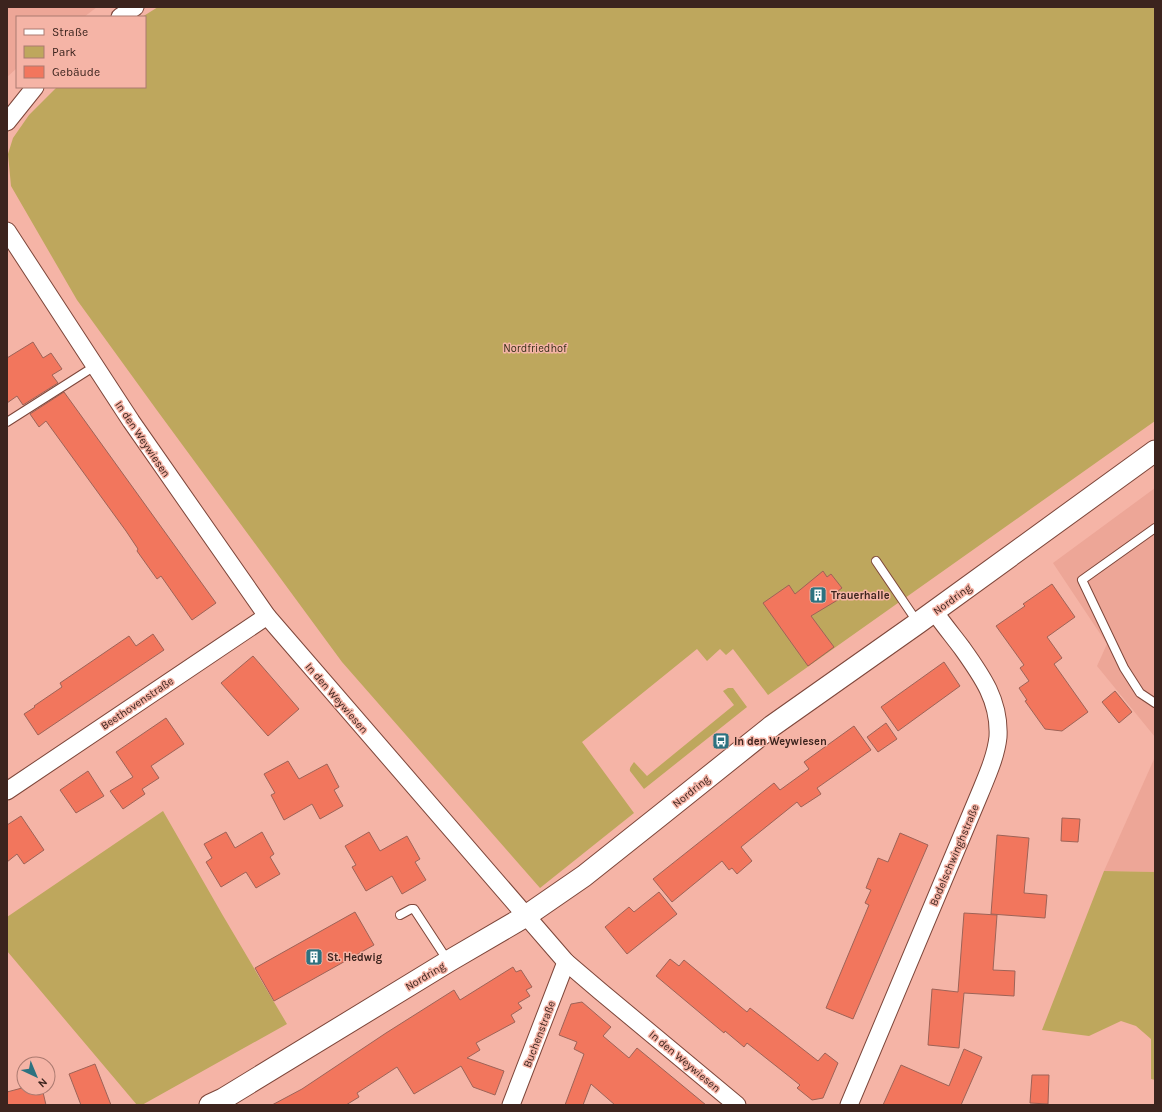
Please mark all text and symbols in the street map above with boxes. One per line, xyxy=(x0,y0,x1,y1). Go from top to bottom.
legend xyxy=(16,16,146,88)
text: Straße xyxy=(52,25,88,39)
text: Park xyxy=(52,45,77,59)
text: Gebäude xyxy=(52,65,100,79)
park label: Nordfriedhof xyxy=(503,342,567,355)
street label: In den Weywiesen xyxy=(112,399,173,480)
street label: Nordring xyxy=(931,581,975,618)
building icon: Trauerhalle xyxy=(808,585,828,605)
place label: Trauerhalle xyxy=(831,589,890,602)
street label: In den Weywiesen xyxy=(303,660,371,736)
street label: Beethovenstraße xyxy=(98,674,176,733)
bus stop icon: In den Weywiesen xyxy=(711,731,731,751)
place label: In den Weywiesen xyxy=(734,735,827,748)
street label: Nordring xyxy=(670,772,713,810)
street label: Bodelschwinghstraße xyxy=(927,802,982,908)
building icon: St. Hedwig xyxy=(304,947,324,967)
place label: St. Hedwig xyxy=(327,951,383,964)
street label: Nordring xyxy=(403,959,448,993)
street label: Buchenstraße xyxy=(521,999,558,1069)
street label: In den Weywiesen xyxy=(646,1028,723,1095)
north arrow xyxy=(16,1056,56,1096)
text: N xyxy=(35,1075,50,1090)

